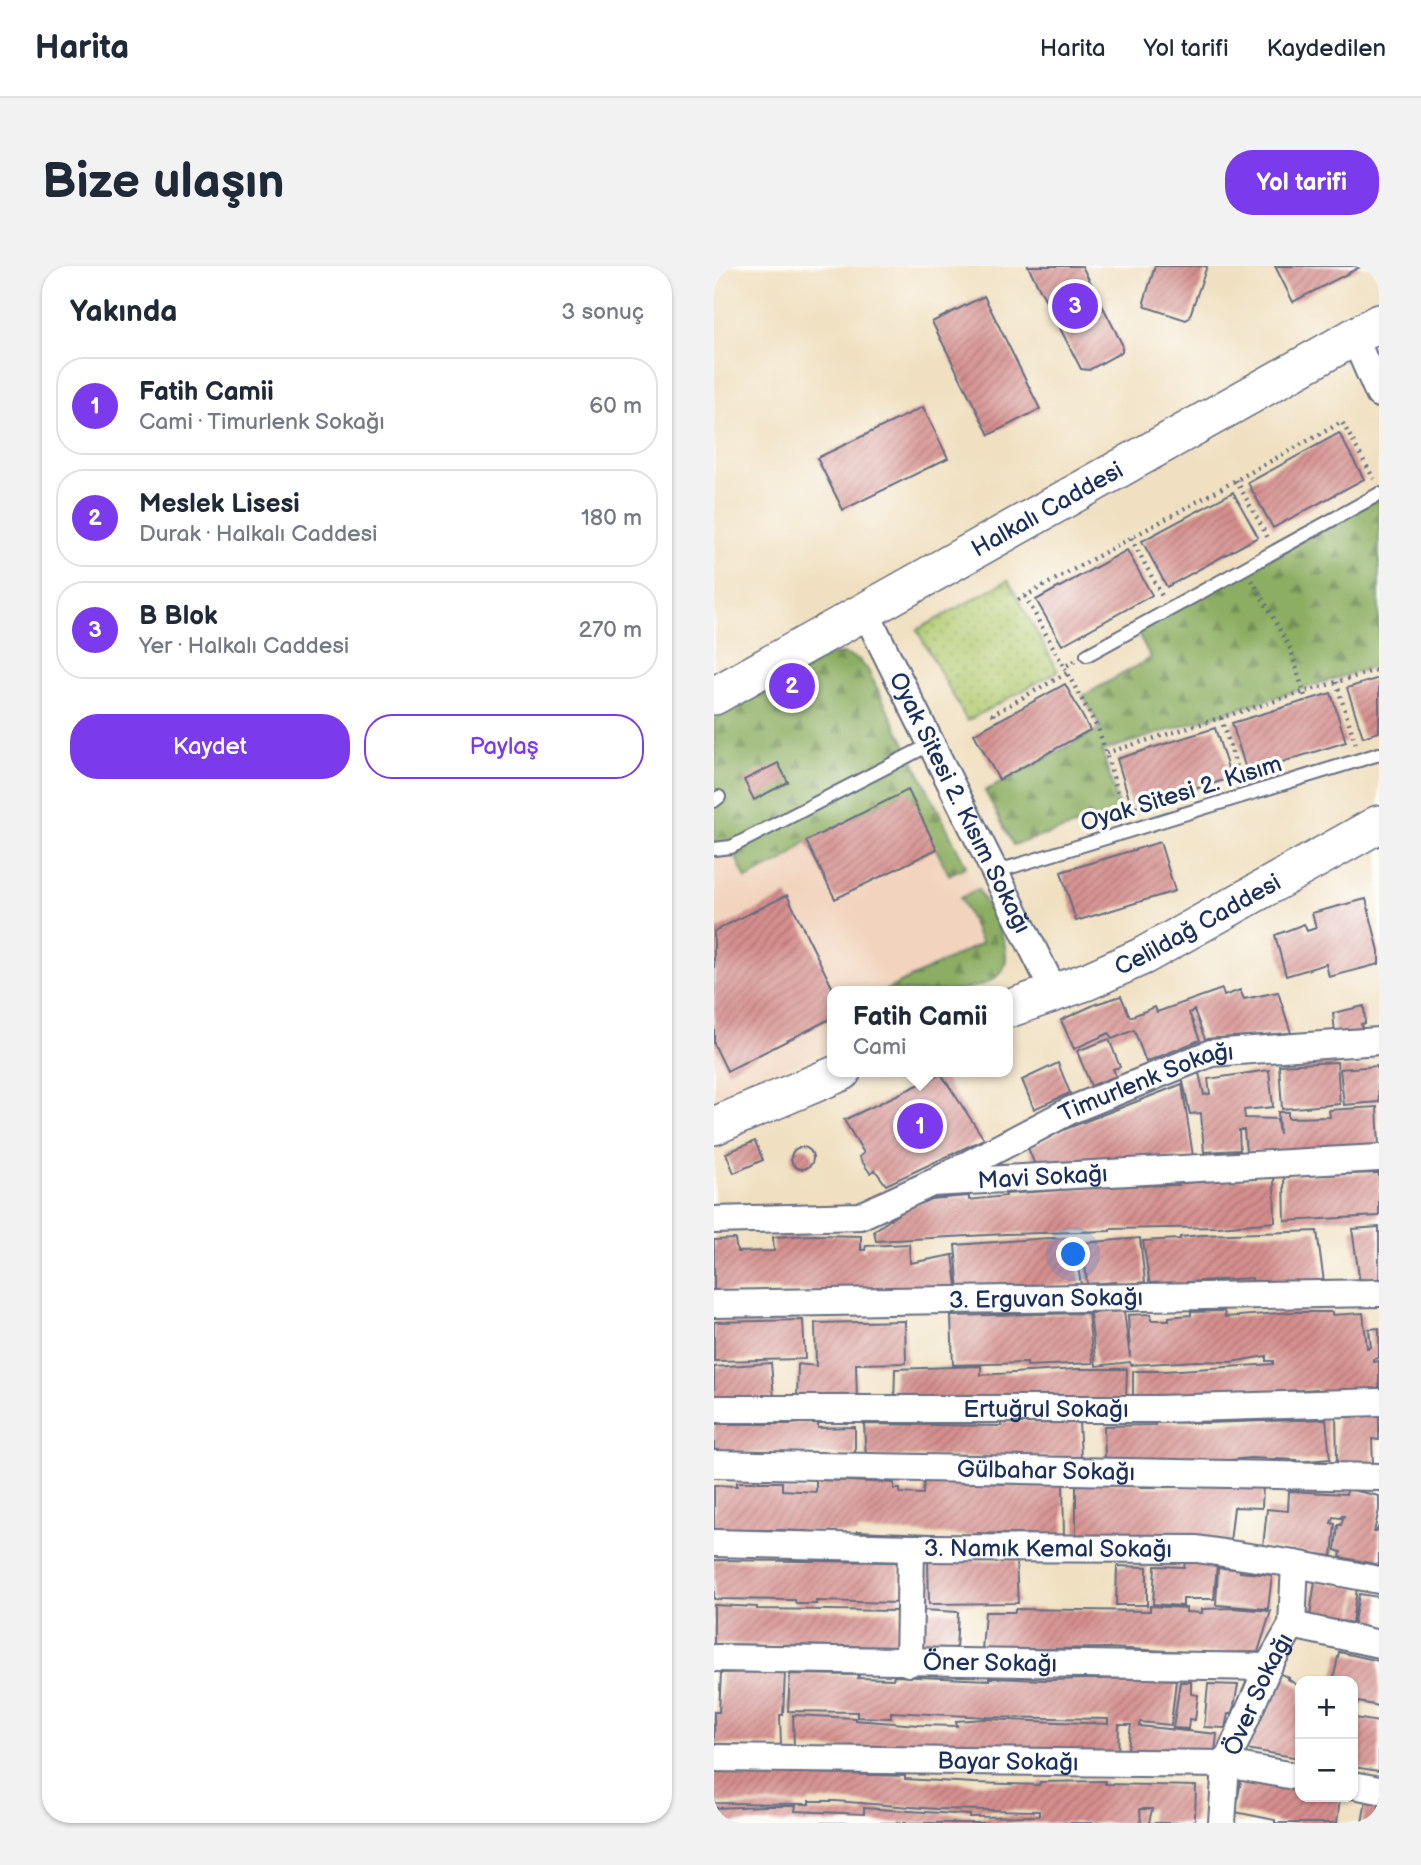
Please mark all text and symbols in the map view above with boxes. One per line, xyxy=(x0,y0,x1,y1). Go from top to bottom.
text: Harita xyxy=(35,28,129,68)
text: Harita xyxy=(1040,34,1105,63)
text: Yol tarifi xyxy=(1143,34,1229,63)
text: Kaydedilen xyxy=(1267,34,1386,63)
button: Yol tarifi xyxy=(1225,150,1379,215)
text: Bize ulaşın xyxy=(42,153,285,212)
pin: 3 xyxy=(1052,280,1098,332)
text: Yakında xyxy=(70,294,177,330)
text: 3 sonuç xyxy=(561,298,644,326)
text: Fatih Camii xyxy=(139,377,274,408)
text: 1 xyxy=(90,392,100,420)
text: 60 m xyxy=(589,392,642,420)
text: Cami · Timurlenk Sokağı xyxy=(139,408,385,436)
street label: Halkalı Caddesi xyxy=(967,456,1128,564)
text: Meslek Lisesi xyxy=(139,489,300,520)
text: 2 xyxy=(88,504,102,532)
text: 180 m xyxy=(581,504,642,532)
text: Durak · Halkalı Caddesi xyxy=(139,520,378,548)
text: B Blok xyxy=(139,601,218,632)
text: 3 xyxy=(88,616,102,644)
text: 270 m xyxy=(578,616,642,644)
text: Yer · Halkalı Caddesi xyxy=(139,632,349,660)
pin: 2 xyxy=(769,660,815,712)
street label: Oyak Sitesi 2. Kısım Sokağı xyxy=(883,668,1037,938)
button: Kaydet xyxy=(70,714,350,779)
button: Paylaş xyxy=(364,714,644,779)
street label: Oyak Sitesi 2. Kısım xyxy=(1077,749,1285,838)
street label: Celildağ Caddesi xyxy=(1110,868,1286,982)
popup xyxy=(827,986,1013,1077)
text: Fatih Camii xyxy=(853,1002,987,1033)
text: Cami xyxy=(853,1033,907,1061)
street label: Timurlenk Sokağı xyxy=(1054,1037,1234,1129)
pin: 1 xyxy=(897,1100,943,1152)
street label: Mavi Sokağı xyxy=(977,1159,1108,1195)
your location xyxy=(1056,1237,1090,1271)
street label: 3. Erguvan Sokağı xyxy=(949,1283,1143,1315)
street label: Ertuğrul Sokağı xyxy=(963,1395,1129,1424)
street label: Gülbahar Sokağı xyxy=(957,1455,1135,1487)
street label: 3. Namık Kemal Sokağı xyxy=(924,1534,1172,1564)
street label: Över Sokağı xyxy=(1217,1628,1299,1760)
street label: Öner Sokağı xyxy=(923,1647,1057,1679)
map controls xyxy=(1295,1676,1358,1802)
button: + xyxy=(1295,1676,1358,1739)
button: − xyxy=(1295,1739,1358,1802)
street label: Bayar Sokağı xyxy=(937,1747,1079,1777)

